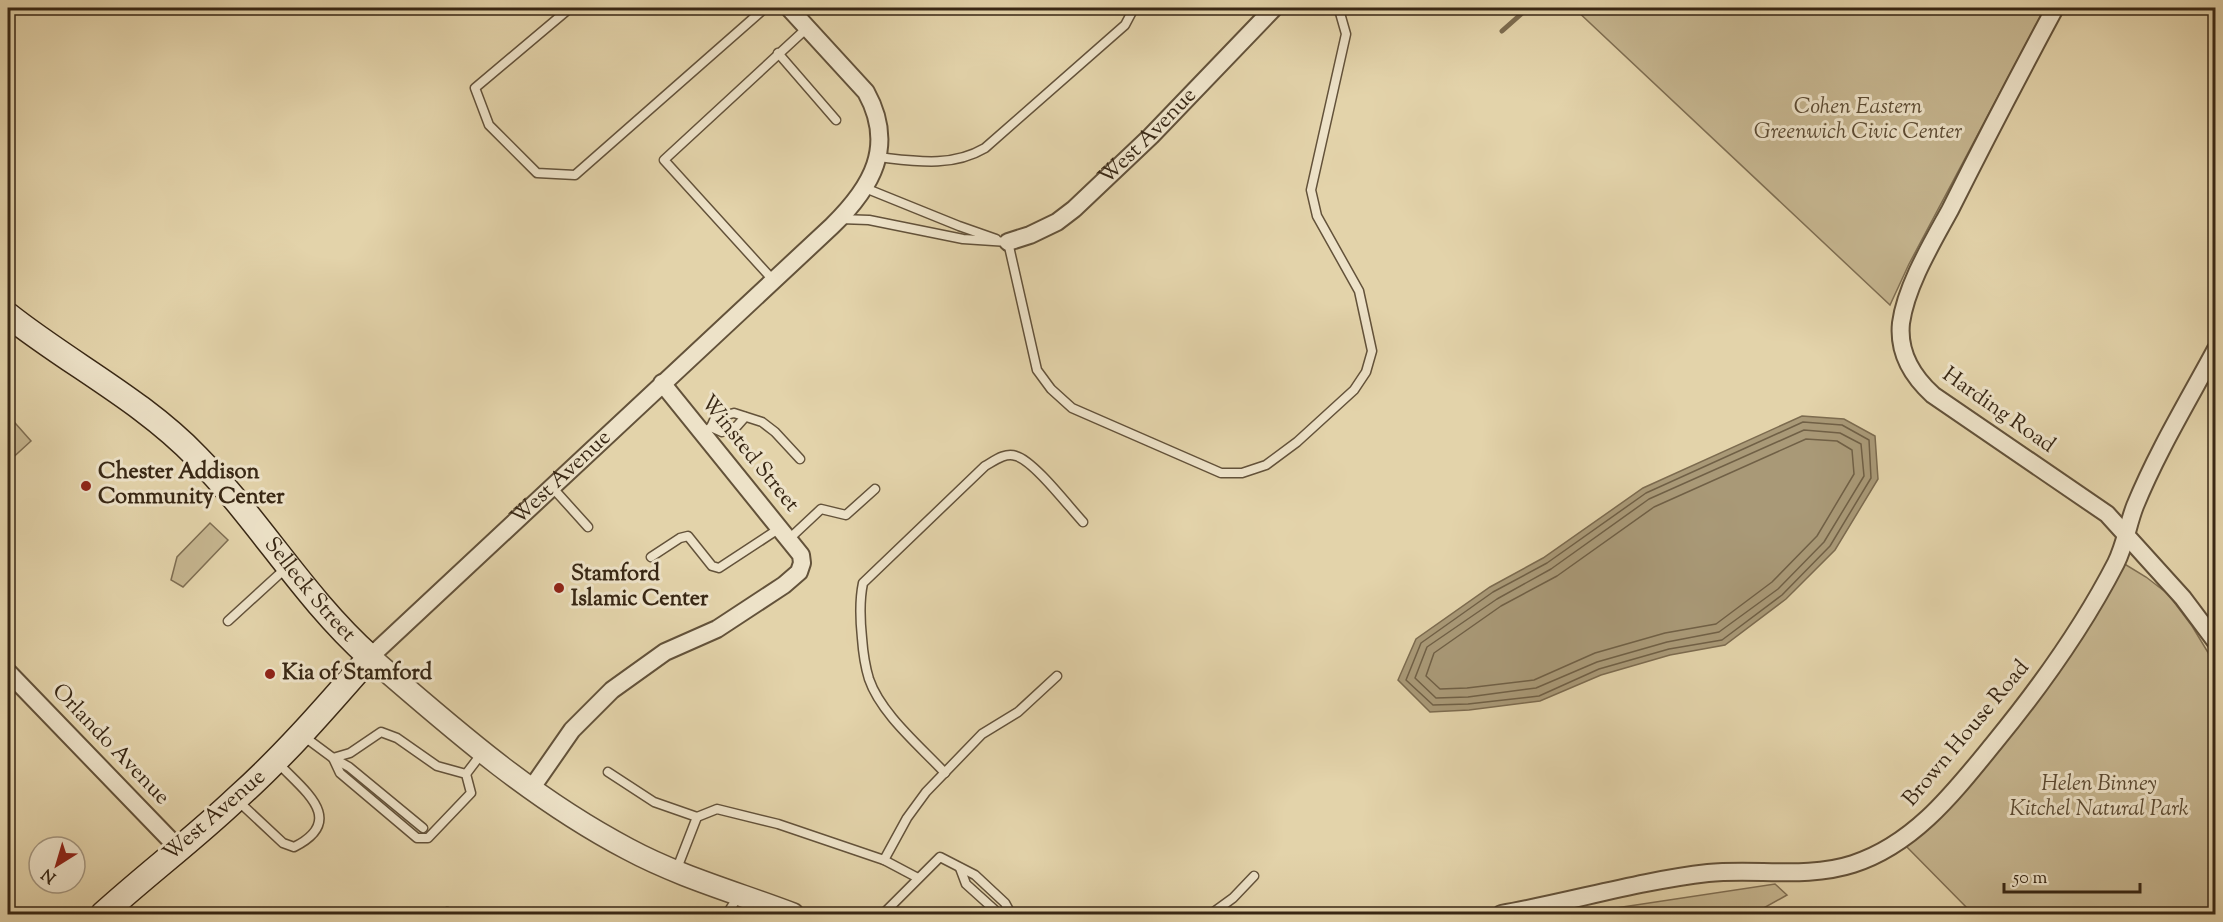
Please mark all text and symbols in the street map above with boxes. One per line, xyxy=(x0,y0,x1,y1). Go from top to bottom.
street label: West Avenue xyxy=(1092,81,1205,193)
park label: Cohen Eastern Greenwich Civic Center xyxy=(1754,92,1962,149)
street label: Harding Road xyxy=(1935,360,2061,462)
street label: Winsted Street xyxy=(692,388,807,520)
street label: West Avenue xyxy=(504,423,619,533)
place label: Chester Addison Community Center xyxy=(98,457,285,514)
marker: Chester Addison Community Center xyxy=(79,479,93,493)
street label: Selleck Street xyxy=(255,531,363,651)
place label: Stamford Islamic Center xyxy=(571,559,709,616)
marker: Stamford Islamic Center xyxy=(552,581,566,595)
street label: Brown House Road xyxy=(1896,654,2038,814)
place label: Kia of Stamford xyxy=(282,658,433,690)
marker: Kia of Stamford xyxy=(263,667,277,681)
street label: Orlando Avenue xyxy=(43,677,177,813)
street label: West Avenue xyxy=(157,762,273,870)
park label: Helen Binney Kitchel Natural Park xyxy=(2009,769,2189,826)
north arrow xyxy=(27,835,87,895)
scale bar xyxy=(2004,856,2140,894)
text: N xyxy=(37,862,62,888)
text: 50 m xyxy=(2012,866,2048,892)

